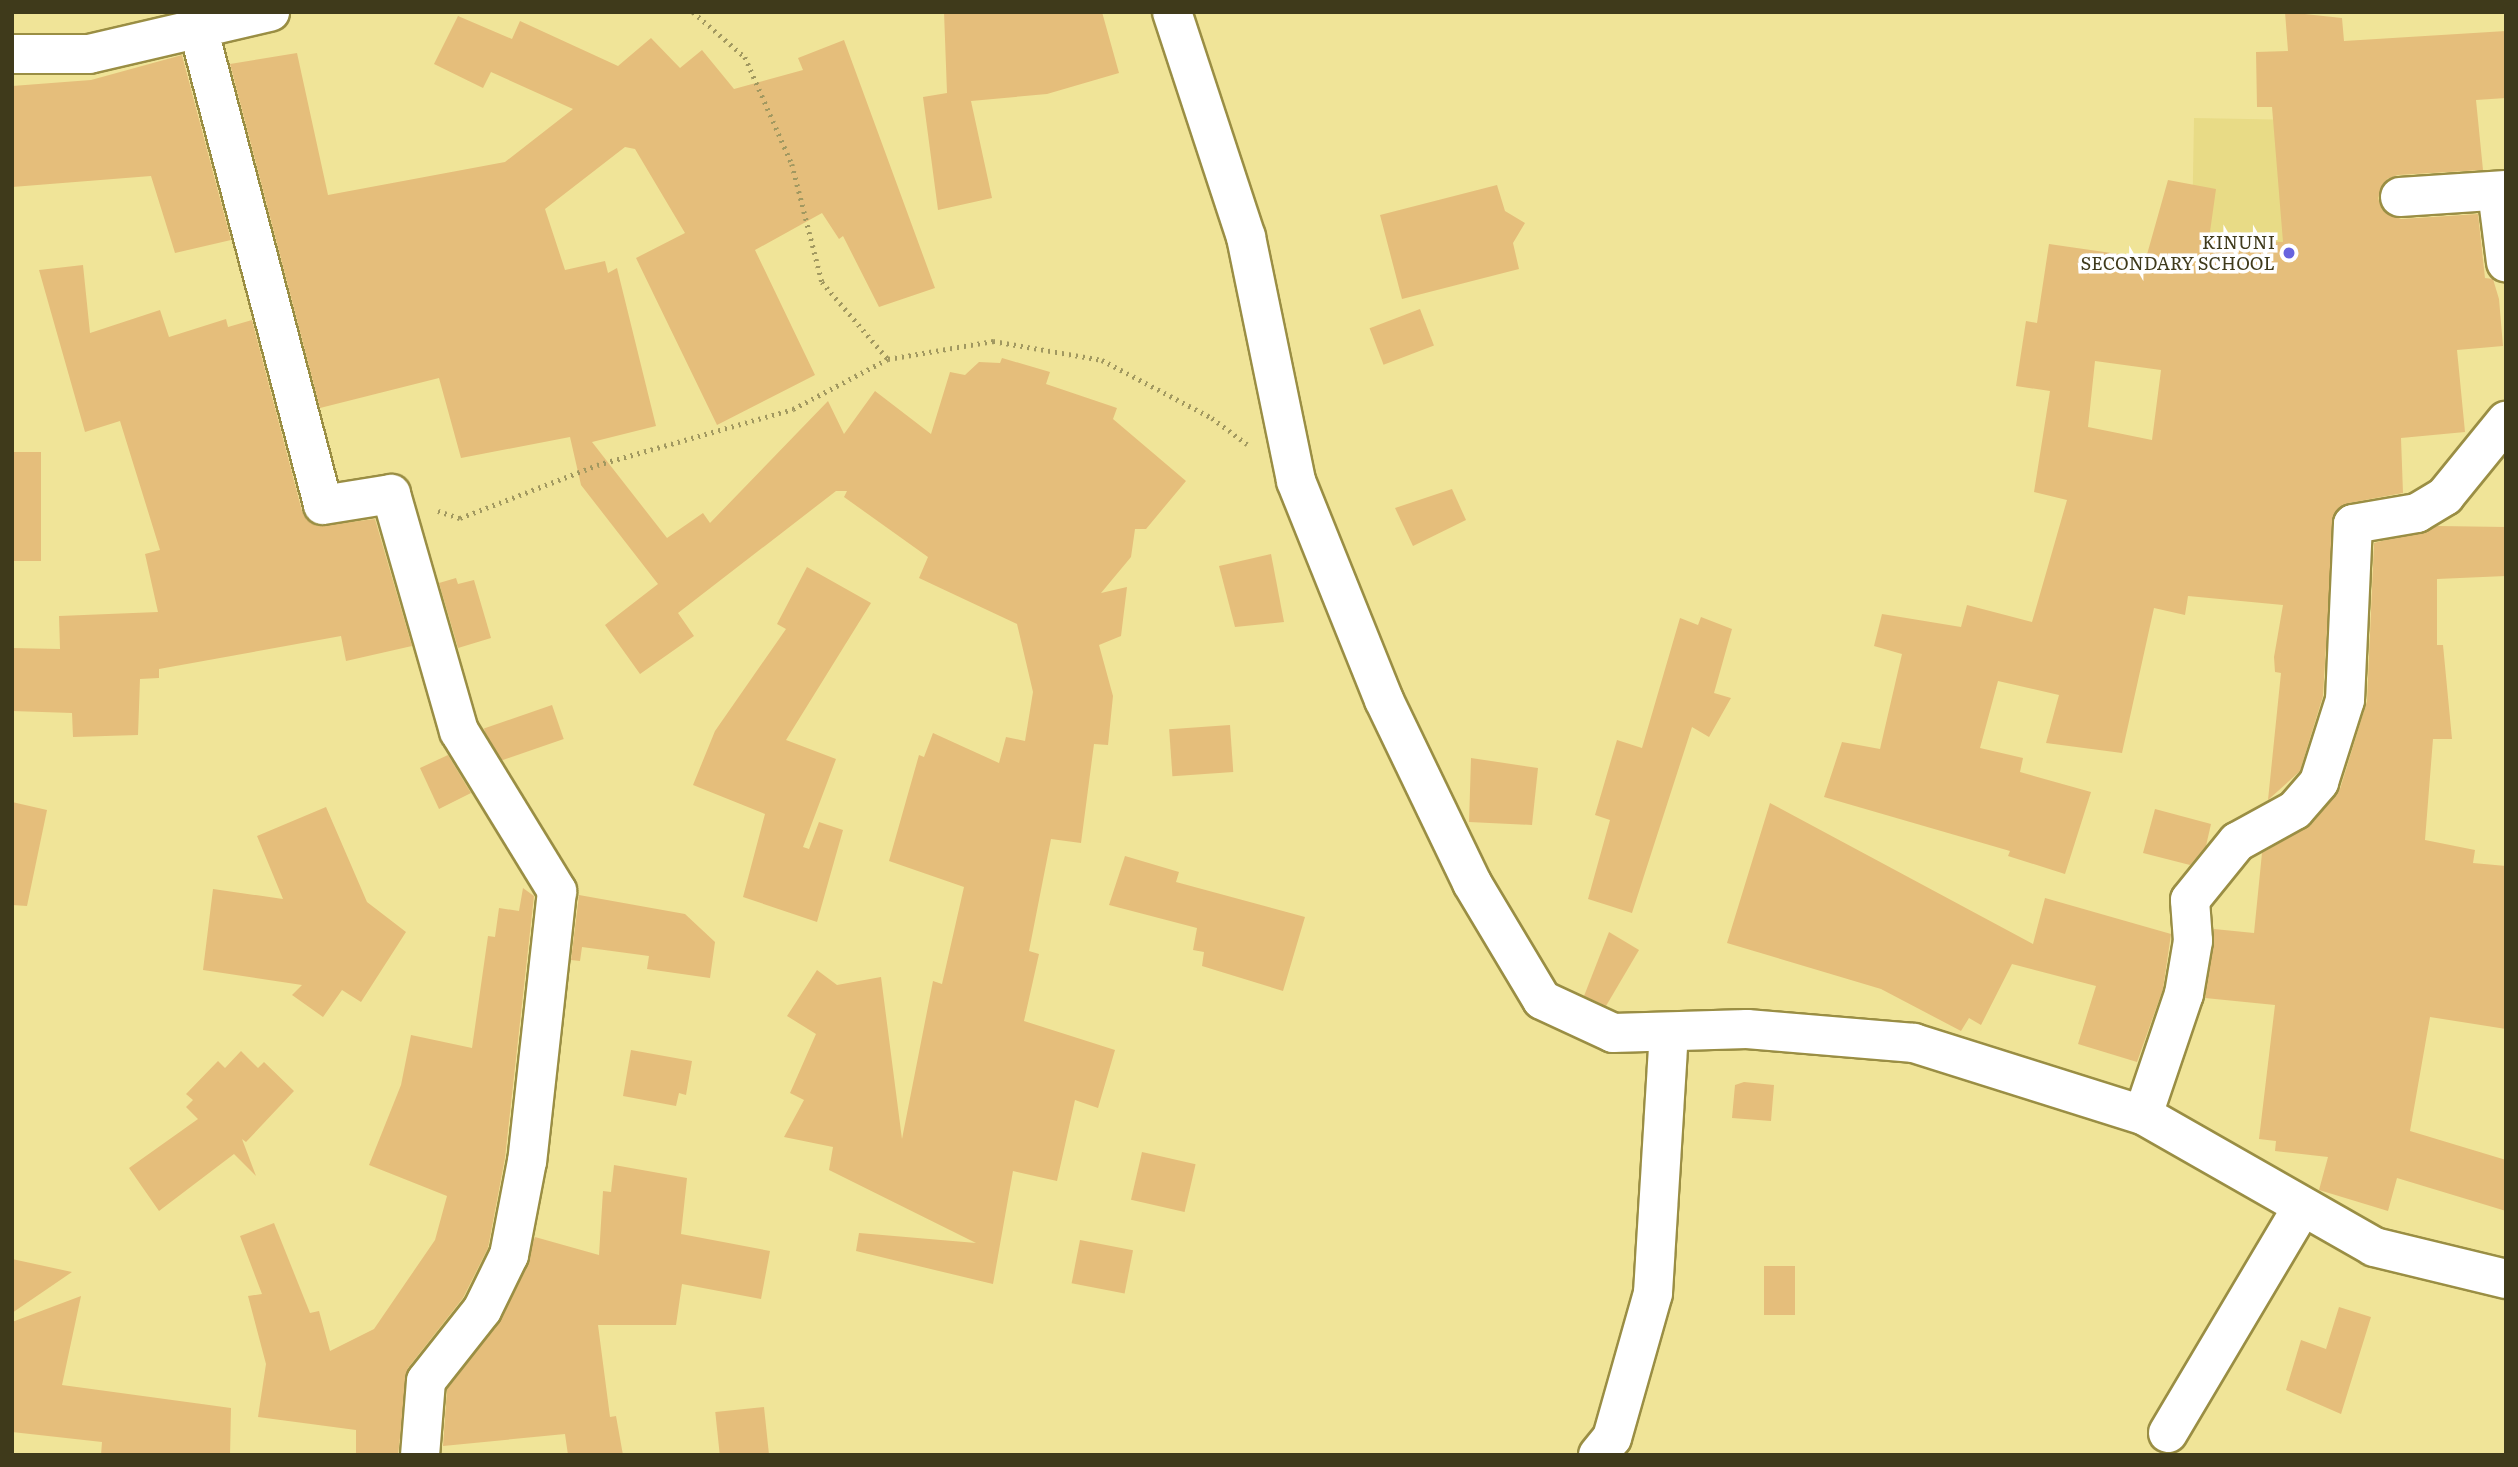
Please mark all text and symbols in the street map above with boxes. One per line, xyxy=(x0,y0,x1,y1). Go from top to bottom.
place label: KINUNI SECONDARY SCHOOL xyxy=(2080,232,2275,274)
marker: KINUNI SECONDARY SCHOOL xyxy=(2281,245,2297,261)

